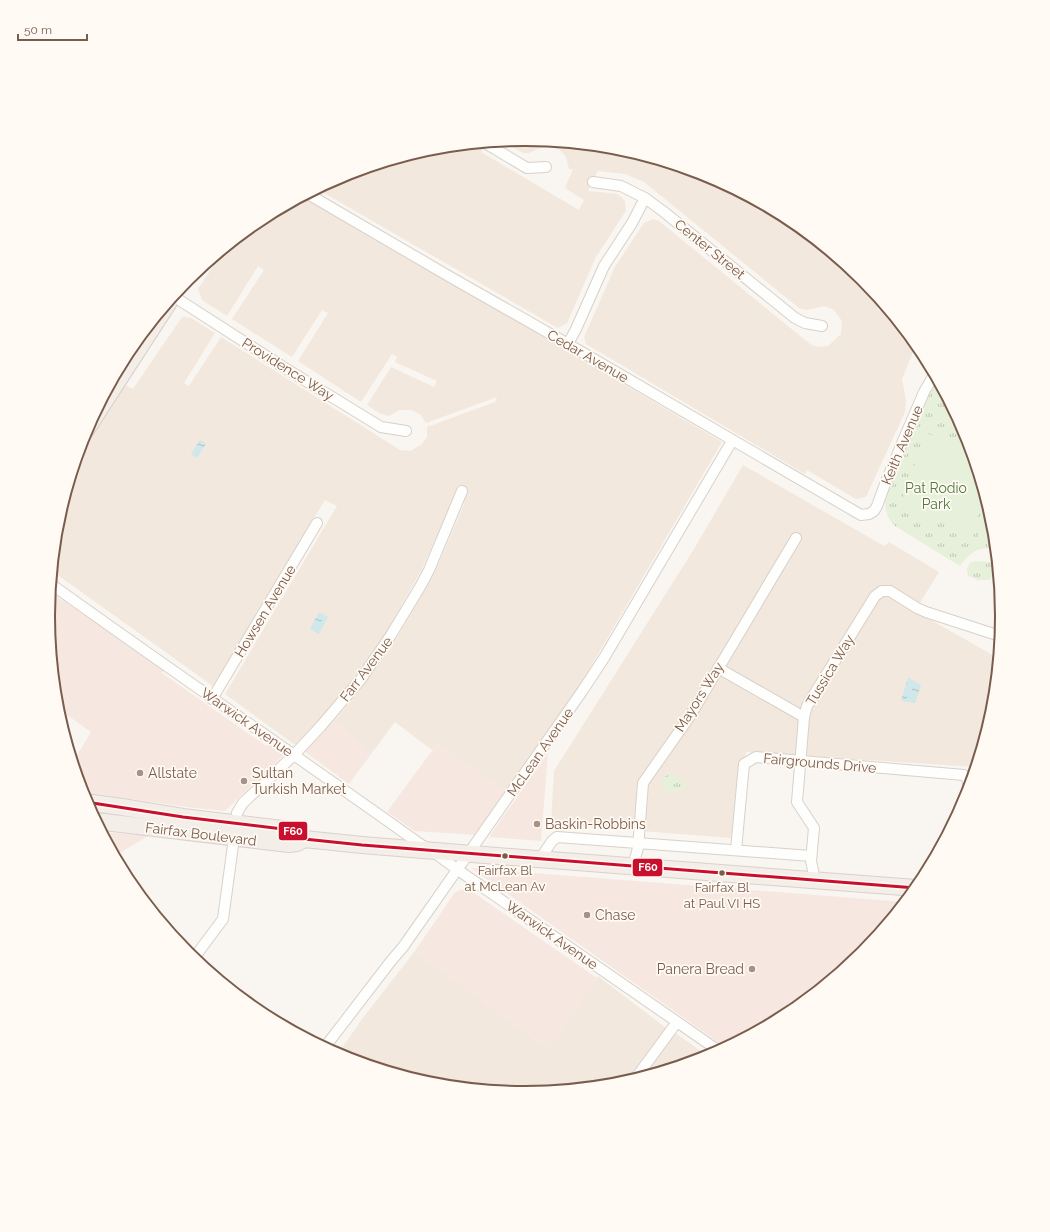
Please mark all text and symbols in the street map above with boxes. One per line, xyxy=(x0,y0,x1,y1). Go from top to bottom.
scale bar xyxy=(18,16,87,42)
text: 50 m xyxy=(24,23,52,37)
street label: Center Street xyxy=(672,216,749,282)
street label: Cedar Avenue xyxy=(545,326,631,386)
street label: Providence Way xyxy=(239,334,337,404)
street label: Keith Avenue xyxy=(878,403,926,487)
park label: Pat Rodio Park xyxy=(905,480,967,512)
street label: Howsen Avenue xyxy=(231,562,299,660)
street label: Tussica Way xyxy=(803,631,858,708)
street label: Farr Avenue xyxy=(337,634,395,704)
street label: Mayors Way xyxy=(671,659,727,735)
street label: Warwick Avenue xyxy=(198,684,296,760)
street label: McLean Avenue xyxy=(504,705,576,799)
street label: Fairgrounds Drive xyxy=(763,750,877,776)
place label: Allstate xyxy=(148,765,197,781)
place label: Sultan Turkish Market xyxy=(252,765,347,797)
marker: Allstate xyxy=(135,768,145,778)
marker: Sultan Turkish Market xyxy=(239,776,249,786)
place label: Baskin-Robbins xyxy=(545,816,646,832)
street label: Fairfax Boulevard xyxy=(144,819,258,849)
marker: Baskin-Robbins xyxy=(532,819,542,829)
line badge: F60 xyxy=(278,821,308,841)
text: F60 xyxy=(283,825,303,838)
marker: Fairfax Bl at McLean Av xyxy=(500,851,510,861)
line badge: F60 xyxy=(632,858,663,877)
text: F60 xyxy=(638,861,658,874)
place label: Fairfax Bl at McLean Av xyxy=(464,863,546,894)
marker: Fairfax Bl at Paul VI HS xyxy=(717,868,727,878)
place label: Fairfax Bl at Paul VI HS xyxy=(684,880,760,911)
street label: Warwick Avenue xyxy=(503,897,601,973)
place label: Chase xyxy=(595,907,635,923)
marker: Chase xyxy=(582,910,592,920)
place label: Panera Bread xyxy=(657,961,744,977)
marker: Panera Bread xyxy=(747,964,757,974)

